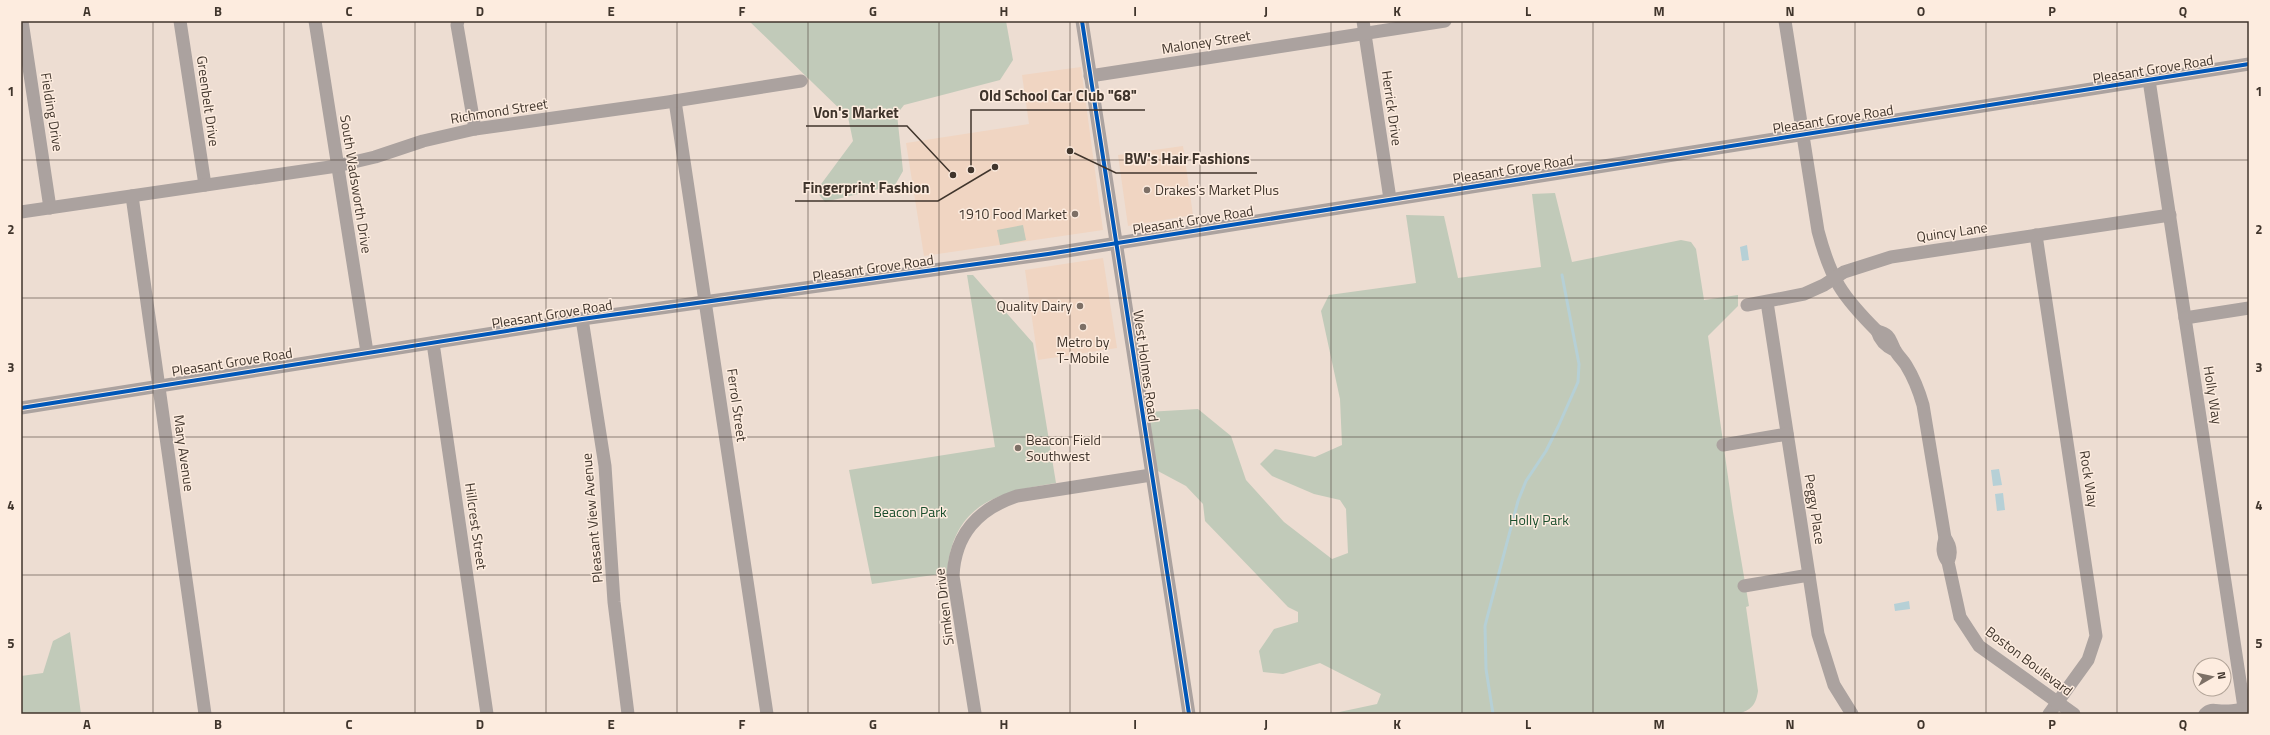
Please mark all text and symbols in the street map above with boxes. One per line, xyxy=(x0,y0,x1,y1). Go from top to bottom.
text: A xyxy=(83,1,91,21)
text: B xyxy=(214,1,222,21)
text: C xyxy=(345,1,353,21)
text: D xyxy=(476,1,484,21)
text: E xyxy=(607,1,615,21)
text: F xyxy=(739,1,746,21)
text: G xyxy=(869,1,877,21)
text: H xyxy=(1000,1,1008,21)
text: I xyxy=(1133,1,1137,21)
text: J xyxy=(1264,1,1268,21)
text: K xyxy=(1393,1,1401,21)
text: L xyxy=(1525,1,1531,21)
text: M xyxy=(1653,1,1665,21)
text: N xyxy=(1785,1,1795,21)
text: O xyxy=(1917,1,1925,21)
text: P xyxy=(2048,1,2056,21)
text: Q xyxy=(2179,1,2187,21)
street label: Maloney Street xyxy=(1160,24,1252,59)
street label: Pleasant Grove Road xyxy=(2091,49,2215,88)
street label: Greenbelt Drive xyxy=(192,54,225,148)
street label: Herrick Drive xyxy=(1377,69,1408,147)
street label: Fielding Drive xyxy=(36,71,69,153)
text: 1 xyxy=(7,81,15,101)
text: 1 xyxy=(2255,81,2263,101)
callout: Old School Car Club "68" xyxy=(971,83,1145,110)
text: Old School Car Club "68" xyxy=(979,84,1137,107)
street label: Richmond Street xyxy=(449,92,549,129)
callout: Von's Market xyxy=(806,99,907,126)
street label: Pleasant Grove Road xyxy=(1771,99,1895,138)
text: Von's Market xyxy=(813,101,899,124)
street label: South Wadsworth Drive xyxy=(335,113,378,255)
callout: BW's Hair Fashions xyxy=(1116,146,1257,173)
text: BW's Hair Fashions xyxy=(1124,147,1250,170)
street label: Pleasant Grove Road xyxy=(1451,149,1575,188)
callout: Fingerprint Fashion xyxy=(795,174,938,201)
text: Fingerprint Fashion xyxy=(803,176,929,199)
place label: Drakes's Market Plus xyxy=(1155,179,1279,200)
marker: Drakes's Market Plus xyxy=(1142,185,1152,195)
street label: Pleasant Grove Road xyxy=(1131,200,1255,239)
place label: 1910 Food Market xyxy=(958,203,1067,224)
marker: 1910 Food Market xyxy=(1070,209,1080,219)
street label: Quincy Lane xyxy=(1915,216,1989,247)
text: 2 xyxy=(7,219,15,239)
text: 2 xyxy=(2255,219,2263,239)
street label: Pleasant Grove Road xyxy=(811,249,935,286)
street label: Pleasant Grove Road xyxy=(490,294,614,333)
place label: Quality Dairy xyxy=(997,295,1072,316)
marker: Quality Dairy xyxy=(1075,301,1085,311)
street label: West Holmes Road xyxy=(1128,309,1165,423)
marker: Metro by T-Mobile xyxy=(1078,322,1088,332)
place label: Metro by T-Mobile xyxy=(1057,331,1110,368)
street label: Pleasant Grove Road xyxy=(170,342,294,381)
text: 3 xyxy=(7,357,15,377)
text: 3 xyxy=(2255,357,2263,377)
street label: Holly Way xyxy=(2199,364,2229,426)
street label: Ferrol Street xyxy=(722,367,753,443)
street label: Mary Avenue xyxy=(169,413,200,493)
place label: Beacon Field Southwest xyxy=(1026,429,1101,466)
marker: Beacon Field Southwest xyxy=(1013,443,1023,453)
street label: Rock Way xyxy=(2075,449,2104,509)
street label: Pleasant View Avenue xyxy=(575,452,608,584)
street label: Peggy Place xyxy=(1800,472,1831,546)
street label: Hillcrest Street xyxy=(460,481,493,571)
text: 4 xyxy=(7,495,15,515)
text: 4 xyxy=(2255,495,2263,515)
park label: Beacon Park xyxy=(873,501,947,522)
park label: Holly Park xyxy=(1509,509,1569,530)
street label: Simken Drive xyxy=(928,567,959,647)
street label: Boston Boulevard xyxy=(1981,621,2077,701)
text: 5 xyxy=(7,633,15,653)
text: 5 xyxy=(2255,633,2263,653)
north arrow xyxy=(2192,657,2232,697)
text: N xyxy=(2213,670,2230,680)
text: A xyxy=(83,714,91,734)
text: B xyxy=(214,714,222,734)
text: C xyxy=(345,714,353,734)
text: D xyxy=(476,714,484,734)
text: E xyxy=(607,714,615,734)
text: F xyxy=(739,714,746,734)
text: G xyxy=(869,714,877,734)
text: H xyxy=(1000,714,1008,734)
text: I xyxy=(1133,714,1137,734)
text: J xyxy=(1264,714,1268,734)
text: K xyxy=(1393,714,1401,734)
text: L xyxy=(1525,714,1531,734)
text: M xyxy=(1653,714,1665,734)
text: N xyxy=(1785,714,1795,734)
text: O xyxy=(1917,714,1925,734)
text: P xyxy=(2048,714,2056,734)
text: Q xyxy=(2179,714,2187,734)

